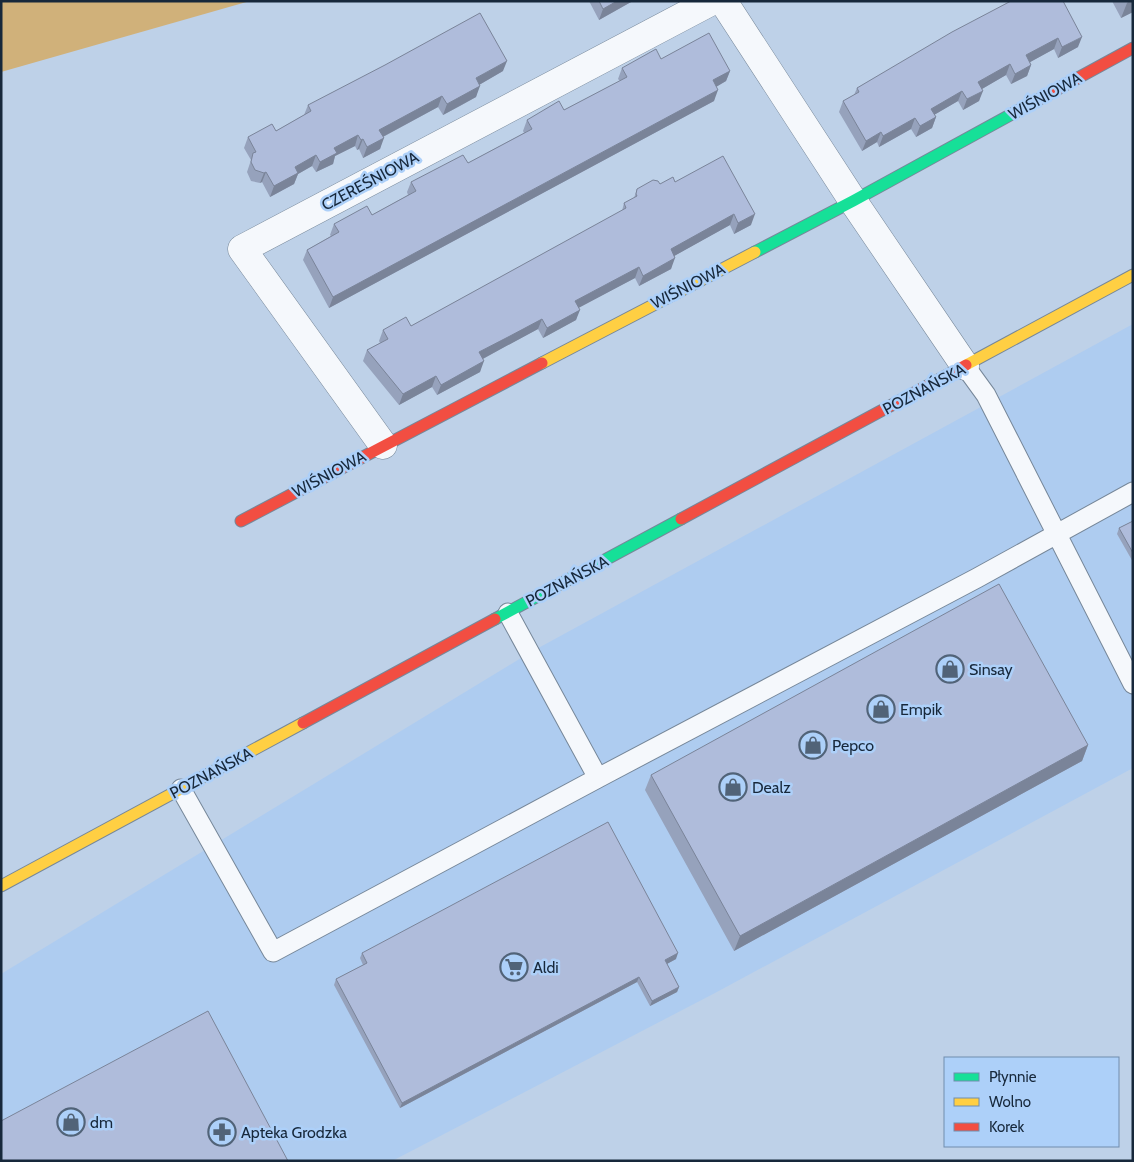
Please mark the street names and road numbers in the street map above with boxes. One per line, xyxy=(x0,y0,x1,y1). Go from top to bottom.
street label: WIŚNIOWA xyxy=(1005,68,1085,124)
street label: CZEREŚNIOWA xyxy=(318,147,422,215)
street label: WIŚNIOWA xyxy=(648,259,728,313)
street label: POZNAŃSKA xyxy=(880,359,969,419)
street label: WIŚNIOWA xyxy=(289,447,369,501)
street label: POZNAŃSKA xyxy=(523,551,612,611)
street label: POZNAŃSKA xyxy=(167,743,256,803)

